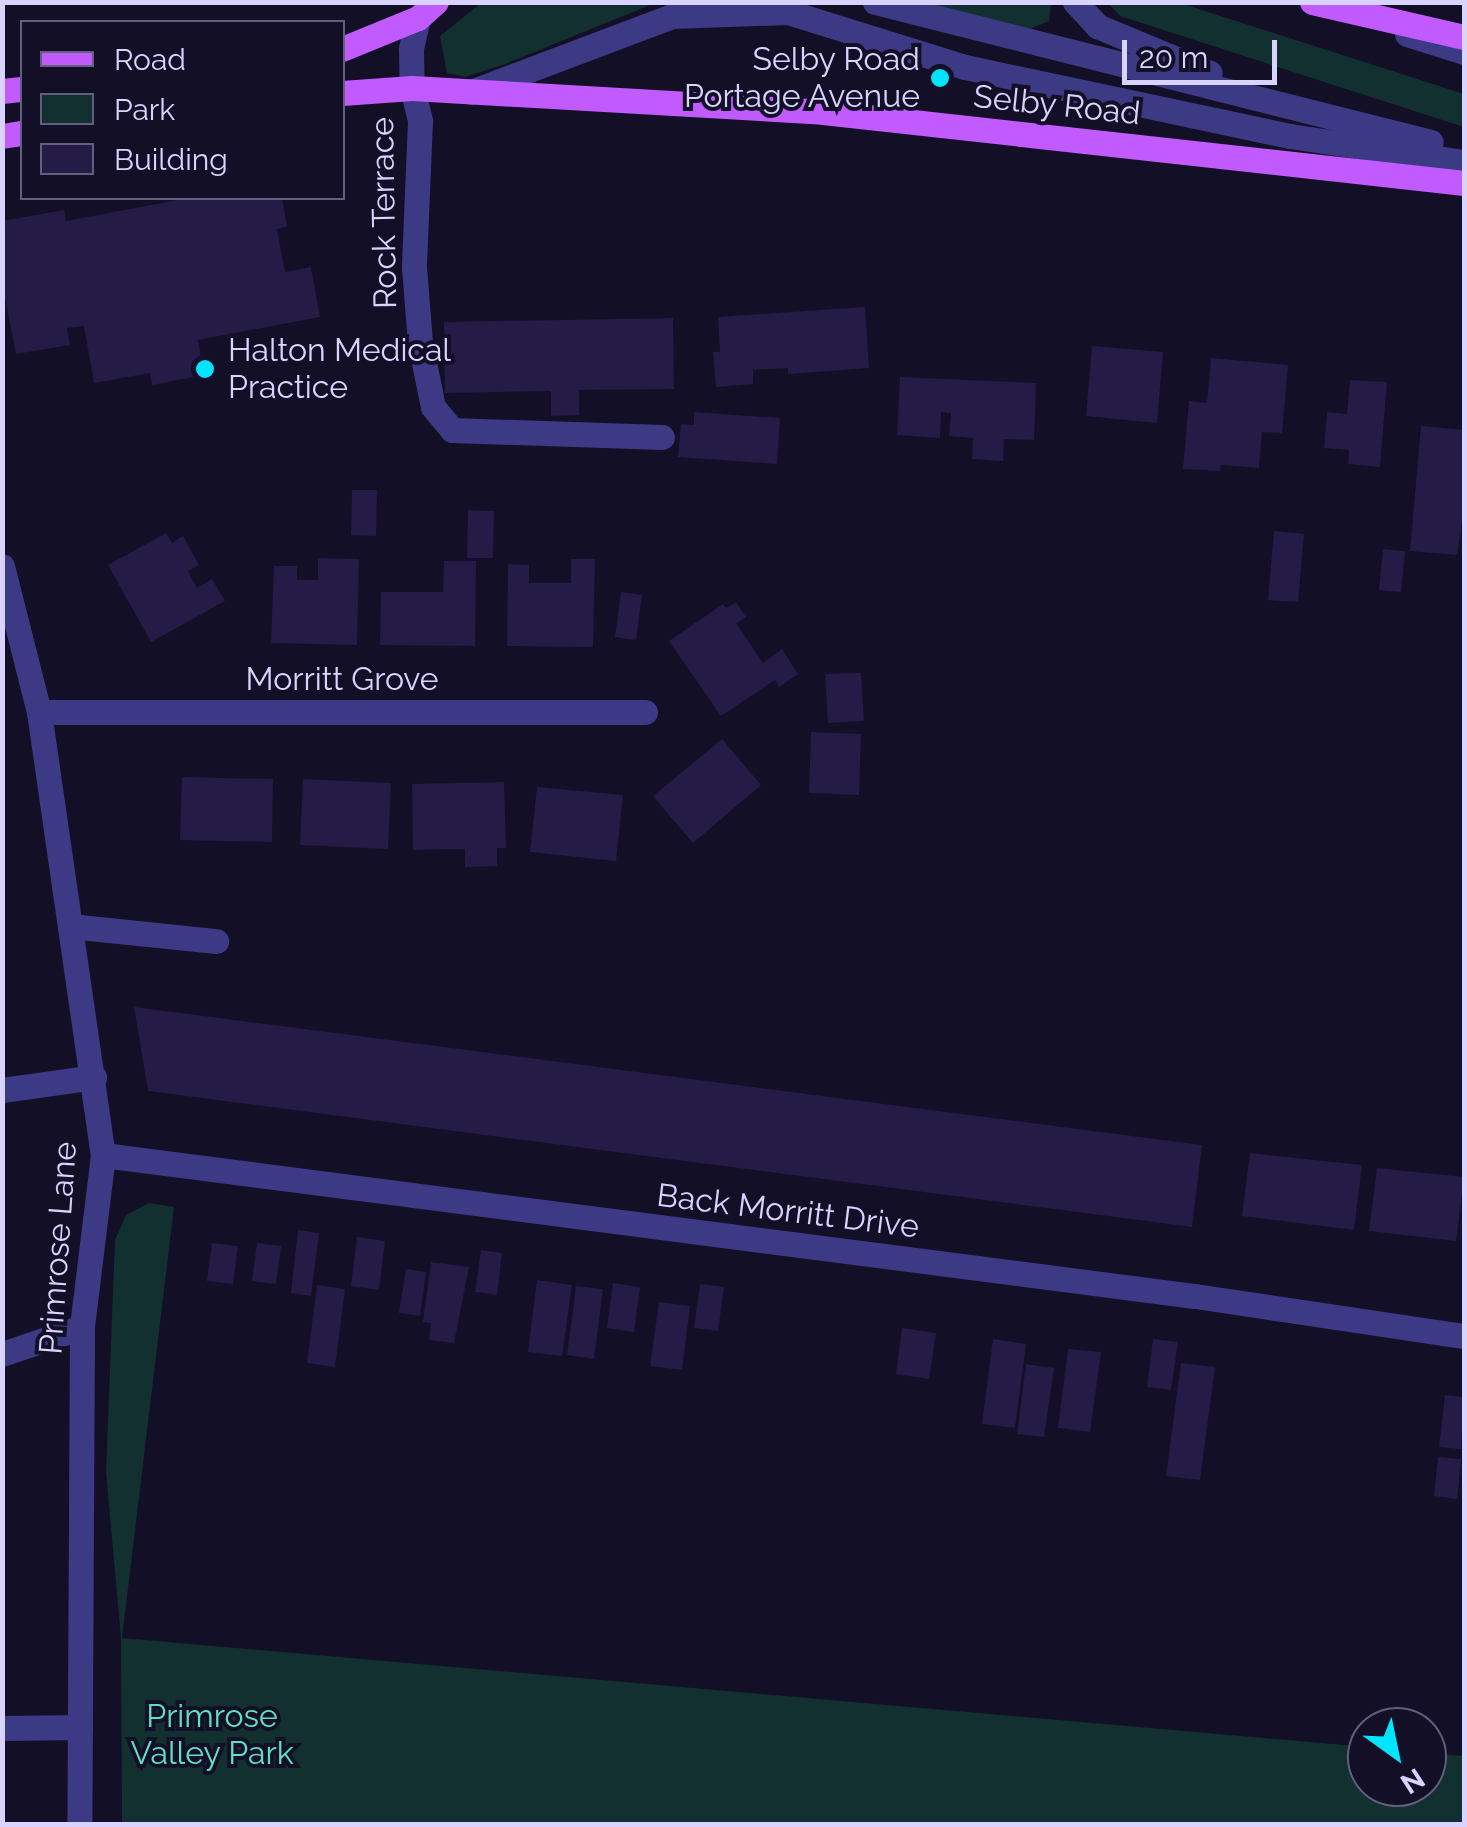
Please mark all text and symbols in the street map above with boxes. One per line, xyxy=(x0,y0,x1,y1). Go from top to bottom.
legend xyxy=(20,20,345,200)
scale bar xyxy=(1127,20,1282,82)
text: 20 m xyxy=(1139,40,1208,75)
place label: Selby Road Portage Avenue xyxy=(683,41,920,116)
text: Road xyxy=(114,42,186,77)
marker: Selby Road Portage Avenue xyxy=(929,67,951,89)
street label: Selby Road xyxy=(971,77,1143,133)
text: Park xyxy=(114,92,175,127)
street label: Rock Terrace xyxy=(363,116,405,310)
text: Building xyxy=(114,142,228,177)
place label: Halton Medical Practice xyxy=(228,332,451,407)
marker: Halton Medical Practice xyxy=(192,356,218,382)
street label: Morritt Grove xyxy=(245,660,439,698)
street label: Primrose Lane xyxy=(31,1140,85,1356)
street label: Back Morritt Drive xyxy=(655,1176,921,1246)
park label: Primrose Valley Park xyxy=(130,1698,294,1773)
north arrow xyxy=(1347,1707,1447,1807)
text: N xyxy=(1395,1761,1430,1801)

